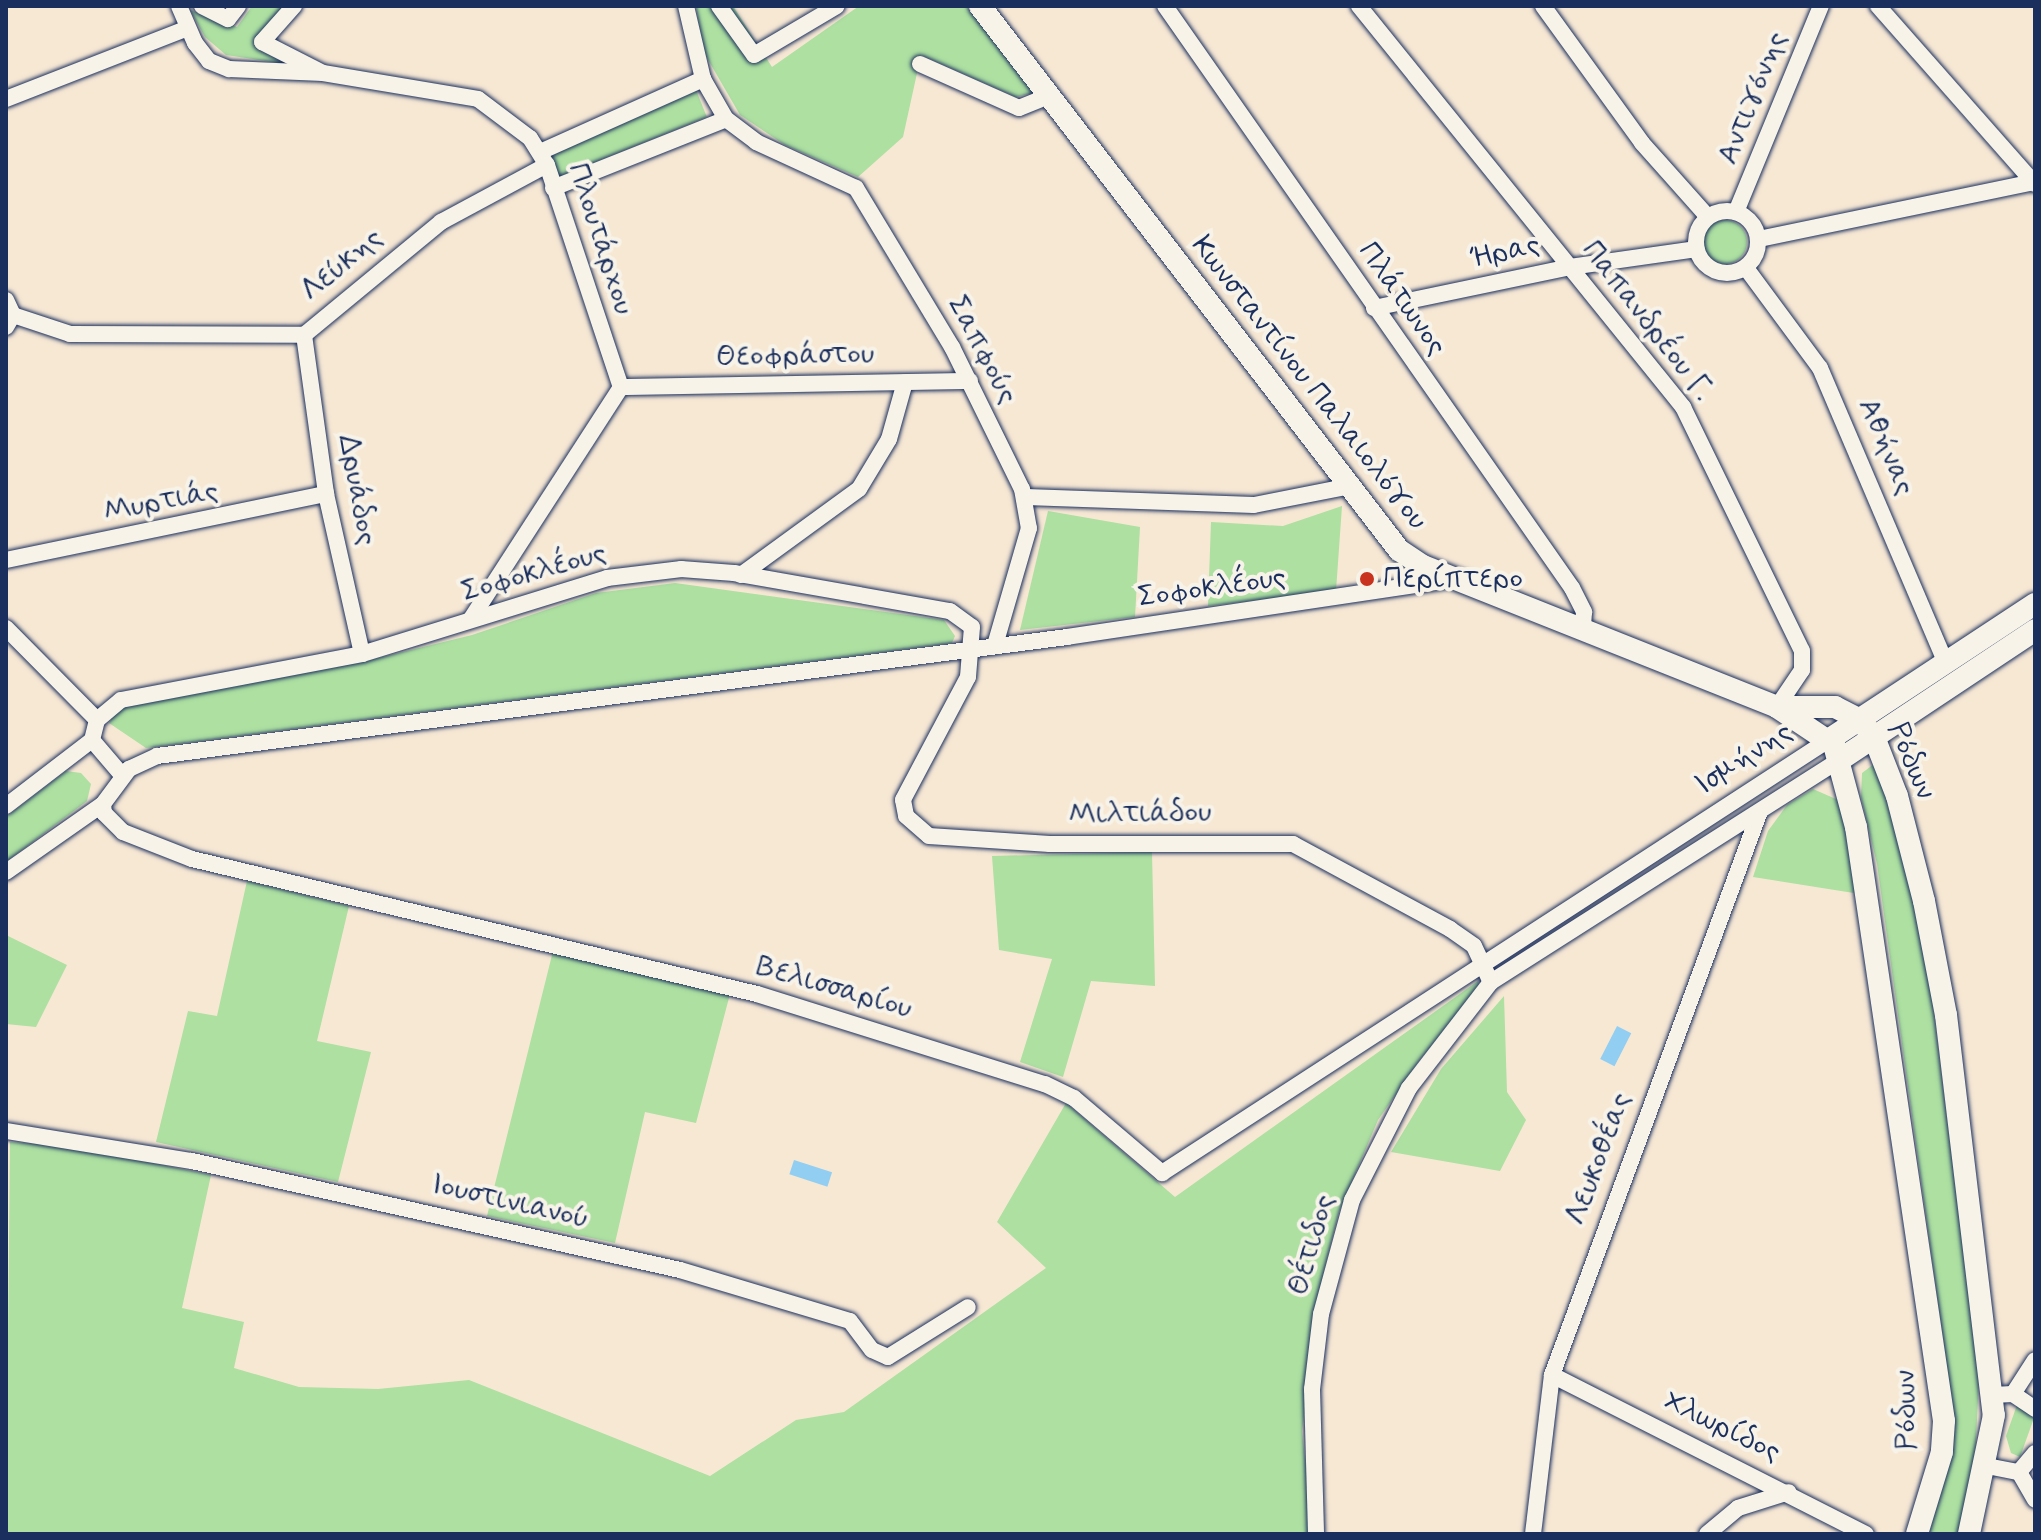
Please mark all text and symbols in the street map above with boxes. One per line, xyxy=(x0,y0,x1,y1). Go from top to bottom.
street label: Αντιγόνης xyxy=(1710,26,1796,170)
street label: Πλουτάρχου xyxy=(559,159,641,319)
street label: Λεύκης xyxy=(294,220,390,310)
street label: Ήρας xyxy=(1467,227,1543,277)
street label: Κωνσταντίνου Παλαιολόγου xyxy=(1183,229,1435,537)
street label: Παπανδρέου Γ. xyxy=(1573,234,1721,408)
street label: Πλάτωνος xyxy=(1350,235,1454,363)
street label: Σαπφούς xyxy=(939,290,1025,410)
street label: Θεοφράστου xyxy=(715,337,875,375)
street label: Αθήνας xyxy=(1850,393,1922,501)
street label: Δρυάδος xyxy=(330,432,384,548)
street label: Μυρτιάς xyxy=(101,473,221,531)
street label: Σοφοκλέους xyxy=(457,535,611,611)
street label: Σοφοκλέους xyxy=(1136,560,1288,616)
place label: Περίπτερο xyxy=(1383,561,1523,597)
marker: Περίπτερο xyxy=(1358,570,1376,588)
street label: Ισμήνης xyxy=(1688,714,1800,804)
street label: Ρόδων xyxy=(1879,717,1943,805)
street label: Μιλτιάδου xyxy=(1068,795,1212,833)
street label: Βελισσαρίου xyxy=(752,949,916,1027)
street label: Λευκοθέας xyxy=(1558,1088,1640,1230)
street label: Ιουστινιανού xyxy=(428,1166,592,1238)
street label: Θέτιδος xyxy=(1280,1190,1344,1300)
street label: Ρόδων xyxy=(1888,1370,1926,1450)
street label: Χλωρίδος xyxy=(1658,1383,1786,1471)

